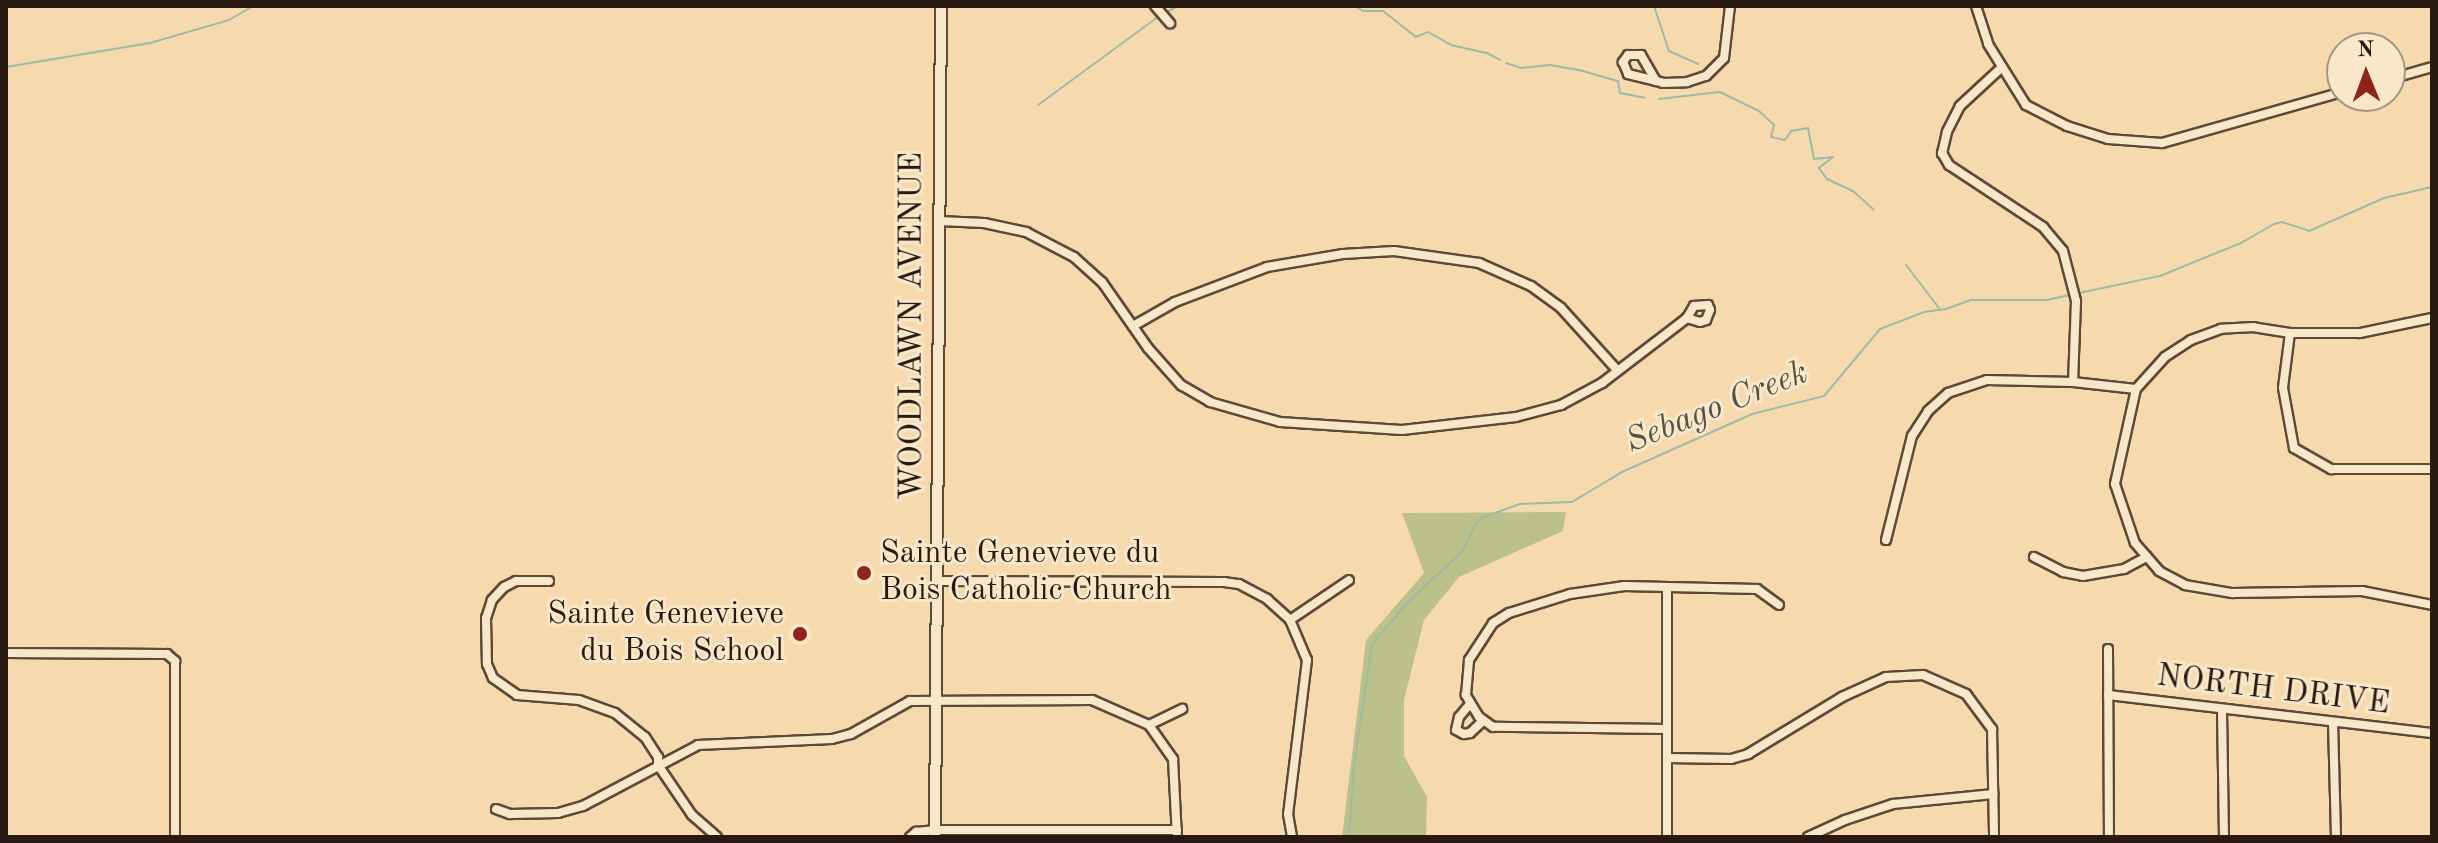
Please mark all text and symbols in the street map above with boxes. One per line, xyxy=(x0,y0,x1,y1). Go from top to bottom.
north arrow xyxy=(2326,32,2406,112)
text: N xyxy=(2357,39,2374,61)
street label: WOODLAWN AVENUE xyxy=(894,152,932,500)
water label: Sebago Creek xyxy=(1620,353,1814,463)
place label: Sainte Genevieve du Bois Catholic Church xyxy=(880,536,1172,611)
marker: Sainte Genevieve du Bois Catholic Church xyxy=(855,564,873,582)
place label: Sainte Genevieve du Bois School xyxy=(547,597,784,672)
marker: Sainte Genevieve du Bois School xyxy=(791,625,809,643)
street label: NORTH DRIVE xyxy=(2154,658,2392,724)

